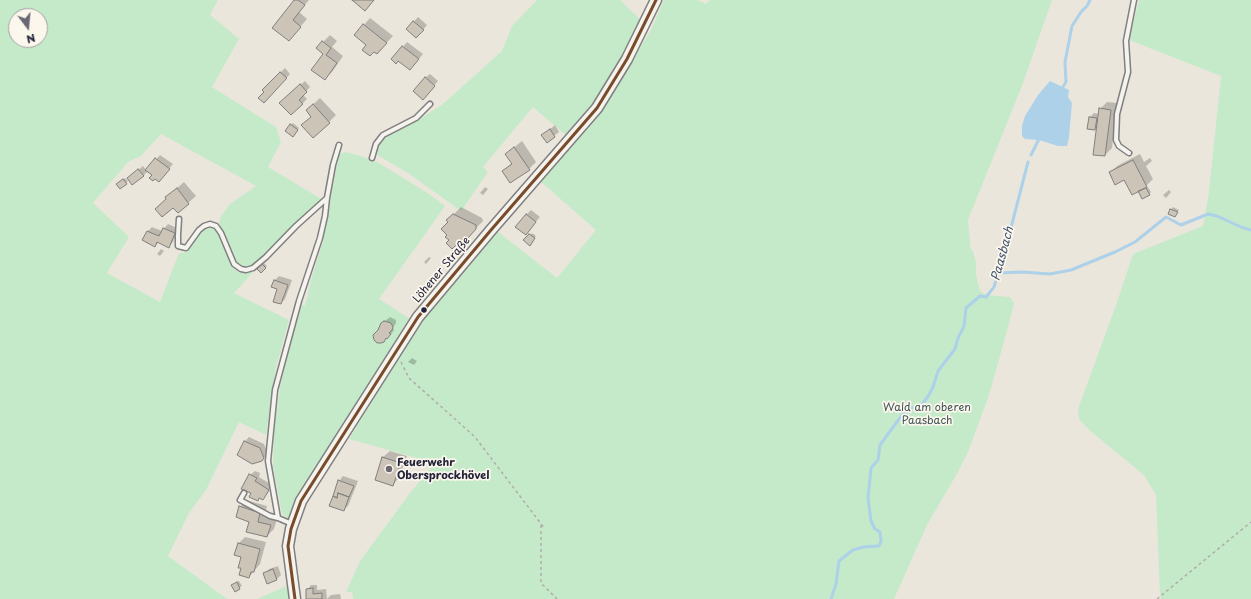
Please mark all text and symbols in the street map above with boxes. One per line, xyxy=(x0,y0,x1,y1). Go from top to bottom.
north arrow xyxy=(8,8,48,48)
text: N xyxy=(25,30,38,48)
water label: Paasbach xyxy=(989,225,1017,283)
street label: Löhener Straße xyxy=(411,234,473,306)
unlabelled marker xyxy=(419,305,429,315)
park label: Wald am oberen Paasbach xyxy=(883,401,971,427)
place label: Feuerwehr Obersprockhövel xyxy=(397,456,489,482)
marker: Feuerwehr Obersprockhövel xyxy=(384,464,394,474)

